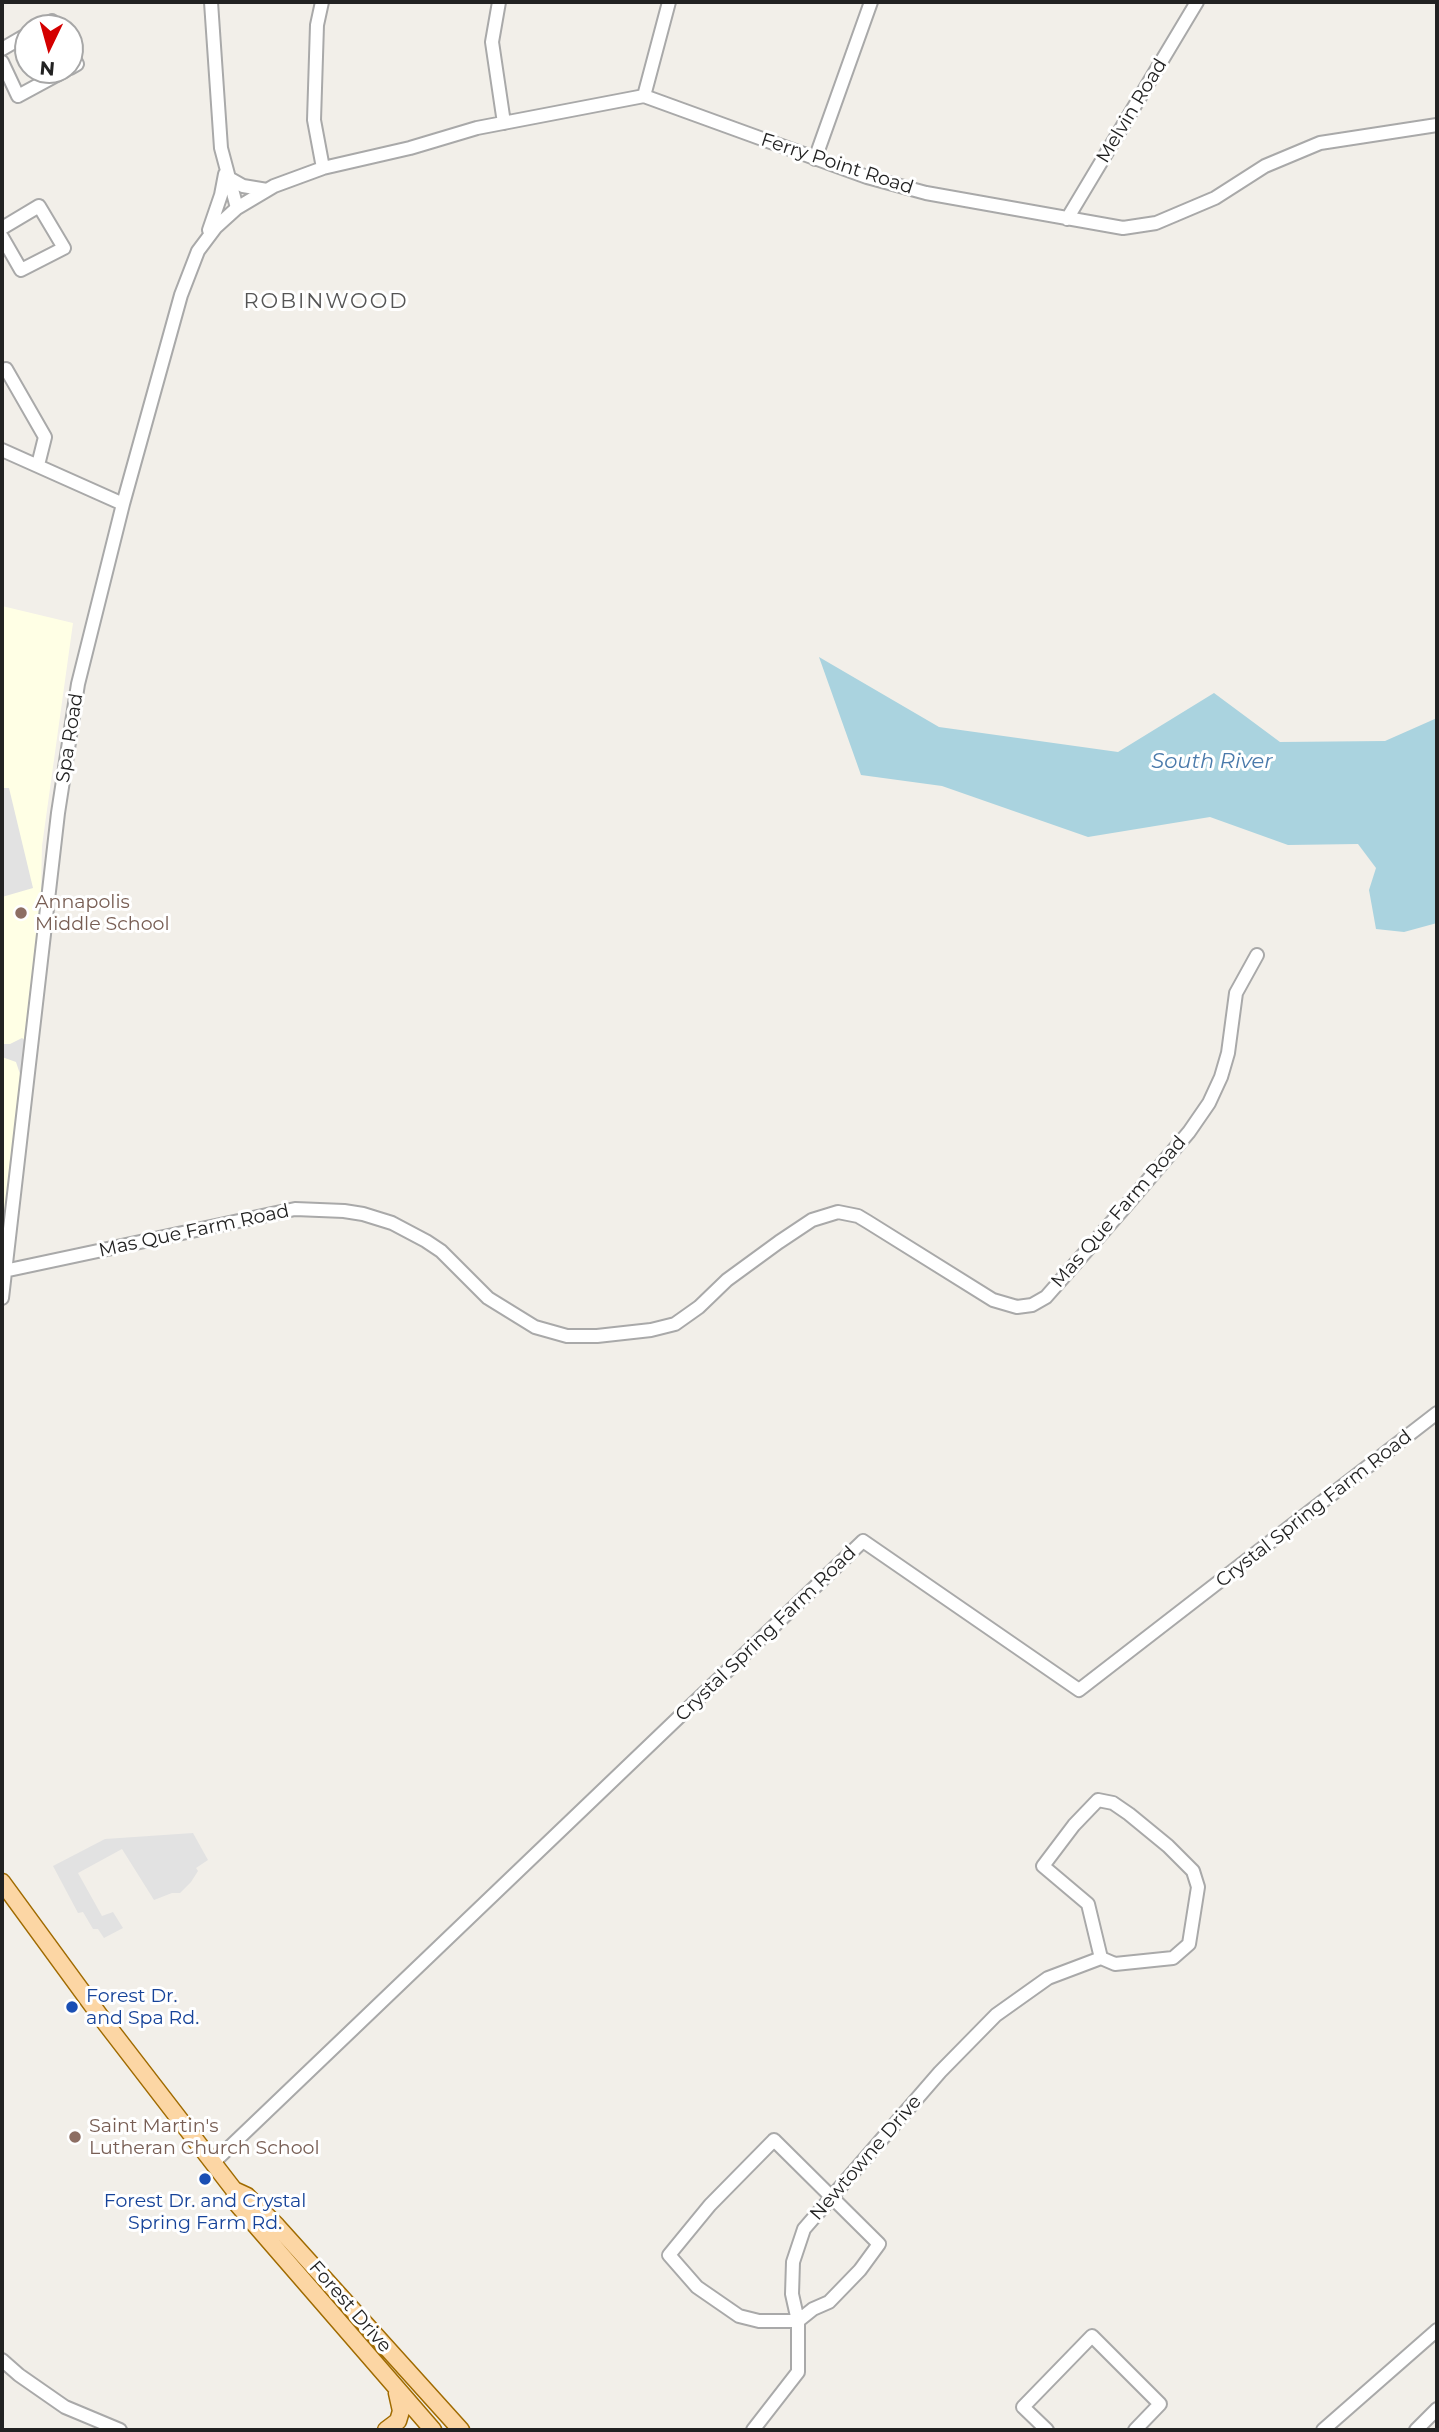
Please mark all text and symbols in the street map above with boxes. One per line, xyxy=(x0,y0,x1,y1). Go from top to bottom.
north arrow xyxy=(14,14,84,84)
street label: Melvin Road xyxy=(1092,55,1172,167)
text: N xyxy=(39,56,56,81)
street label: Ferry Point Road xyxy=(758,129,916,199)
district label: ROBINWOOD xyxy=(245,289,407,315)
street label: Spa Road xyxy=(52,692,88,784)
water label: South River xyxy=(1151,749,1273,775)
place label: Annapolis Middle School xyxy=(35,891,170,935)
marker: Annapolis Middle School xyxy=(13,905,29,921)
street label: Mas Que Farm Road xyxy=(1047,1131,1191,1293)
street label: Mas Que Farm Road xyxy=(97,1200,291,1262)
street label: Crystal Spring Farm Road xyxy=(1212,1425,1416,1593)
street label: Crystal Spring Farm Road xyxy=(671,1542,861,1726)
place label: Forest Dr. and Spa Rd. xyxy=(86,1985,199,2029)
marker: Forest Dr. and Spa Rd. xyxy=(64,1999,80,2015)
street label: Newtowne Drive xyxy=(805,2091,927,2225)
place label: Saint Martin's Lutheran Church School xyxy=(89,2115,320,2159)
marker: Saint Martin's Lutheran Church School xyxy=(67,2129,83,2145)
marker: Forest Dr. and Crystal Spring Farm Rd. xyxy=(197,2171,213,2187)
place label: Forest Dr. and Crystal Spring Farm Rd. xyxy=(104,2190,306,2234)
street label: Forest Drive xyxy=(304,2256,396,2358)

